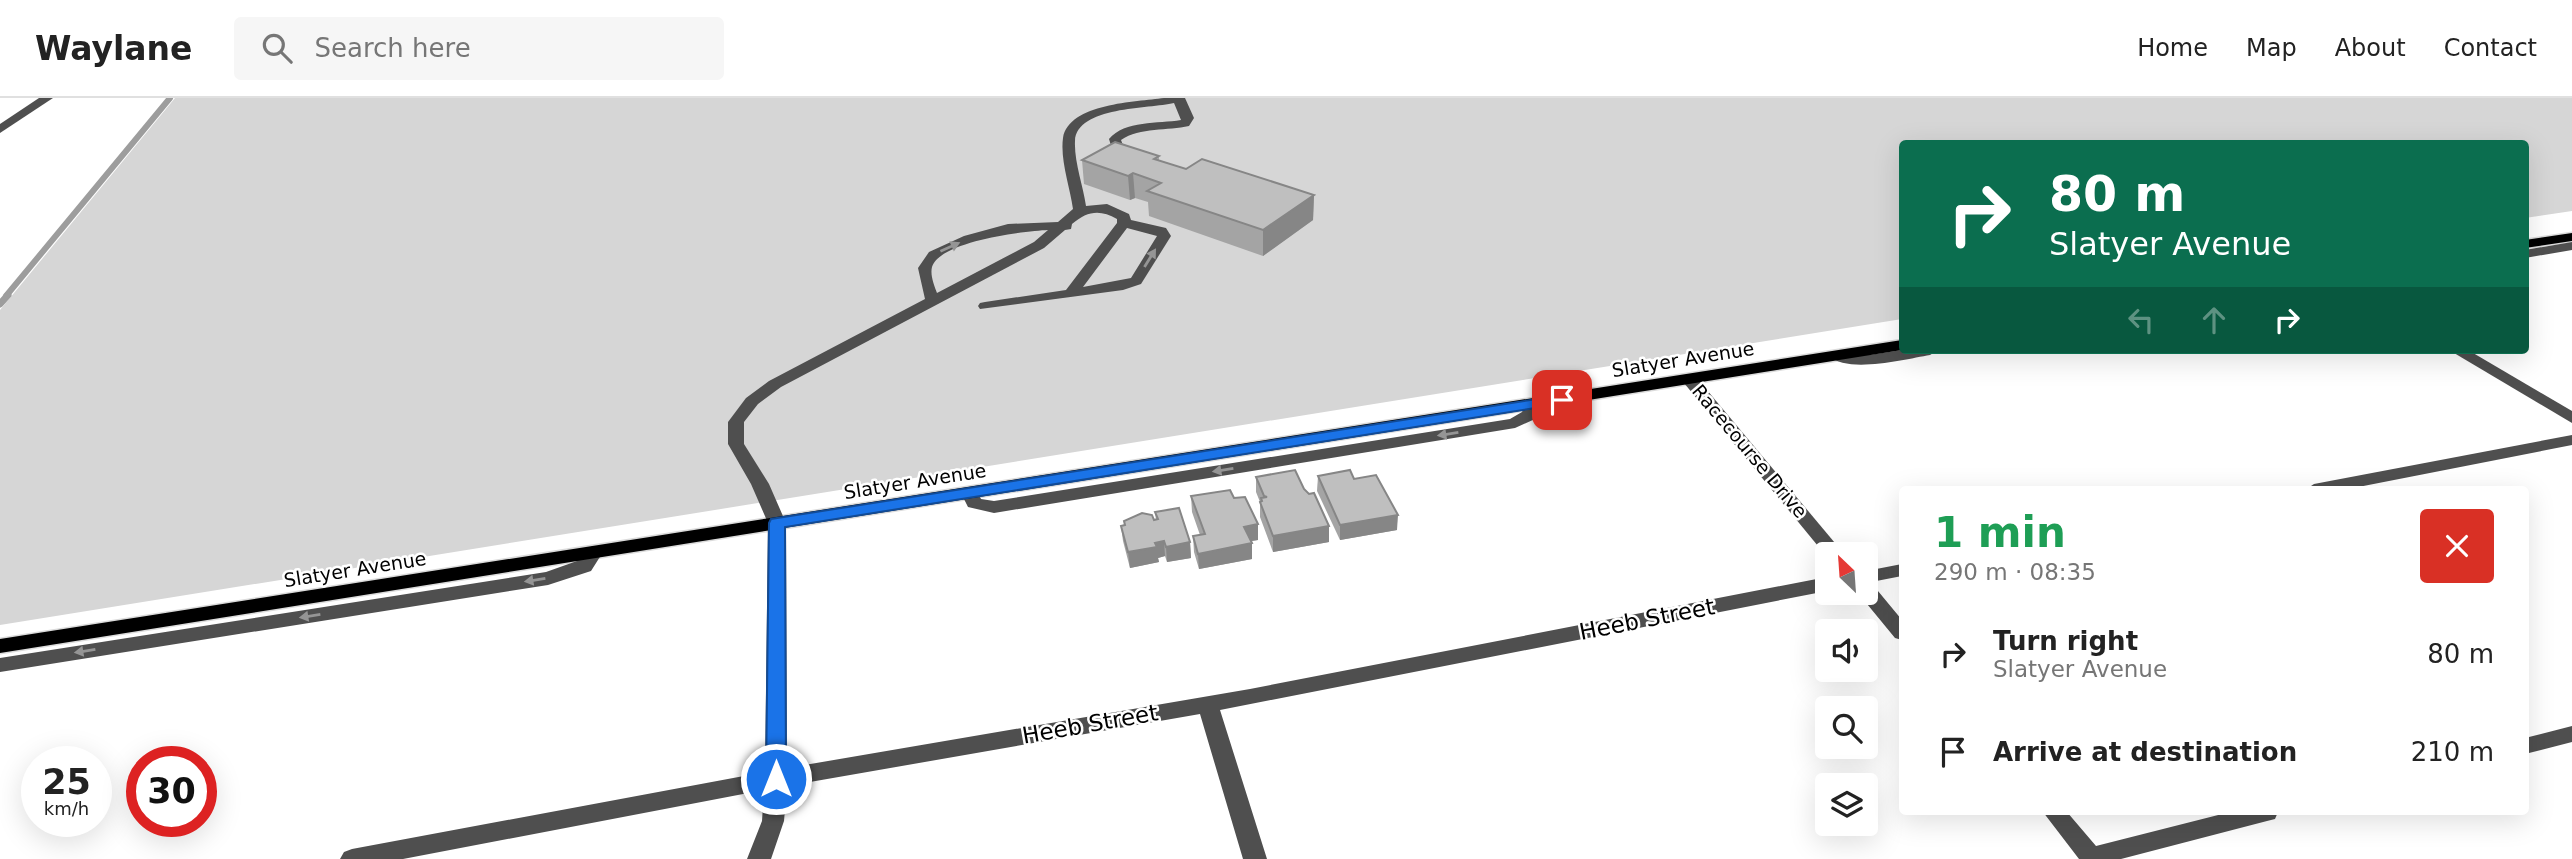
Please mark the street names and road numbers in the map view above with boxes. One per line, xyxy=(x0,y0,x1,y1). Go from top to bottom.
street label: Slatyer Avenue xyxy=(1610,337,1756,381)
street label: Racecourse Drive xyxy=(1688,380,1812,522)
street label: Slatyer Avenue xyxy=(842,459,988,503)
street label: Slatyer Avenue xyxy=(282,547,428,591)
street label: Heeb Street xyxy=(1577,593,1717,645)
street label: Heeb Street xyxy=(1020,699,1160,749)

